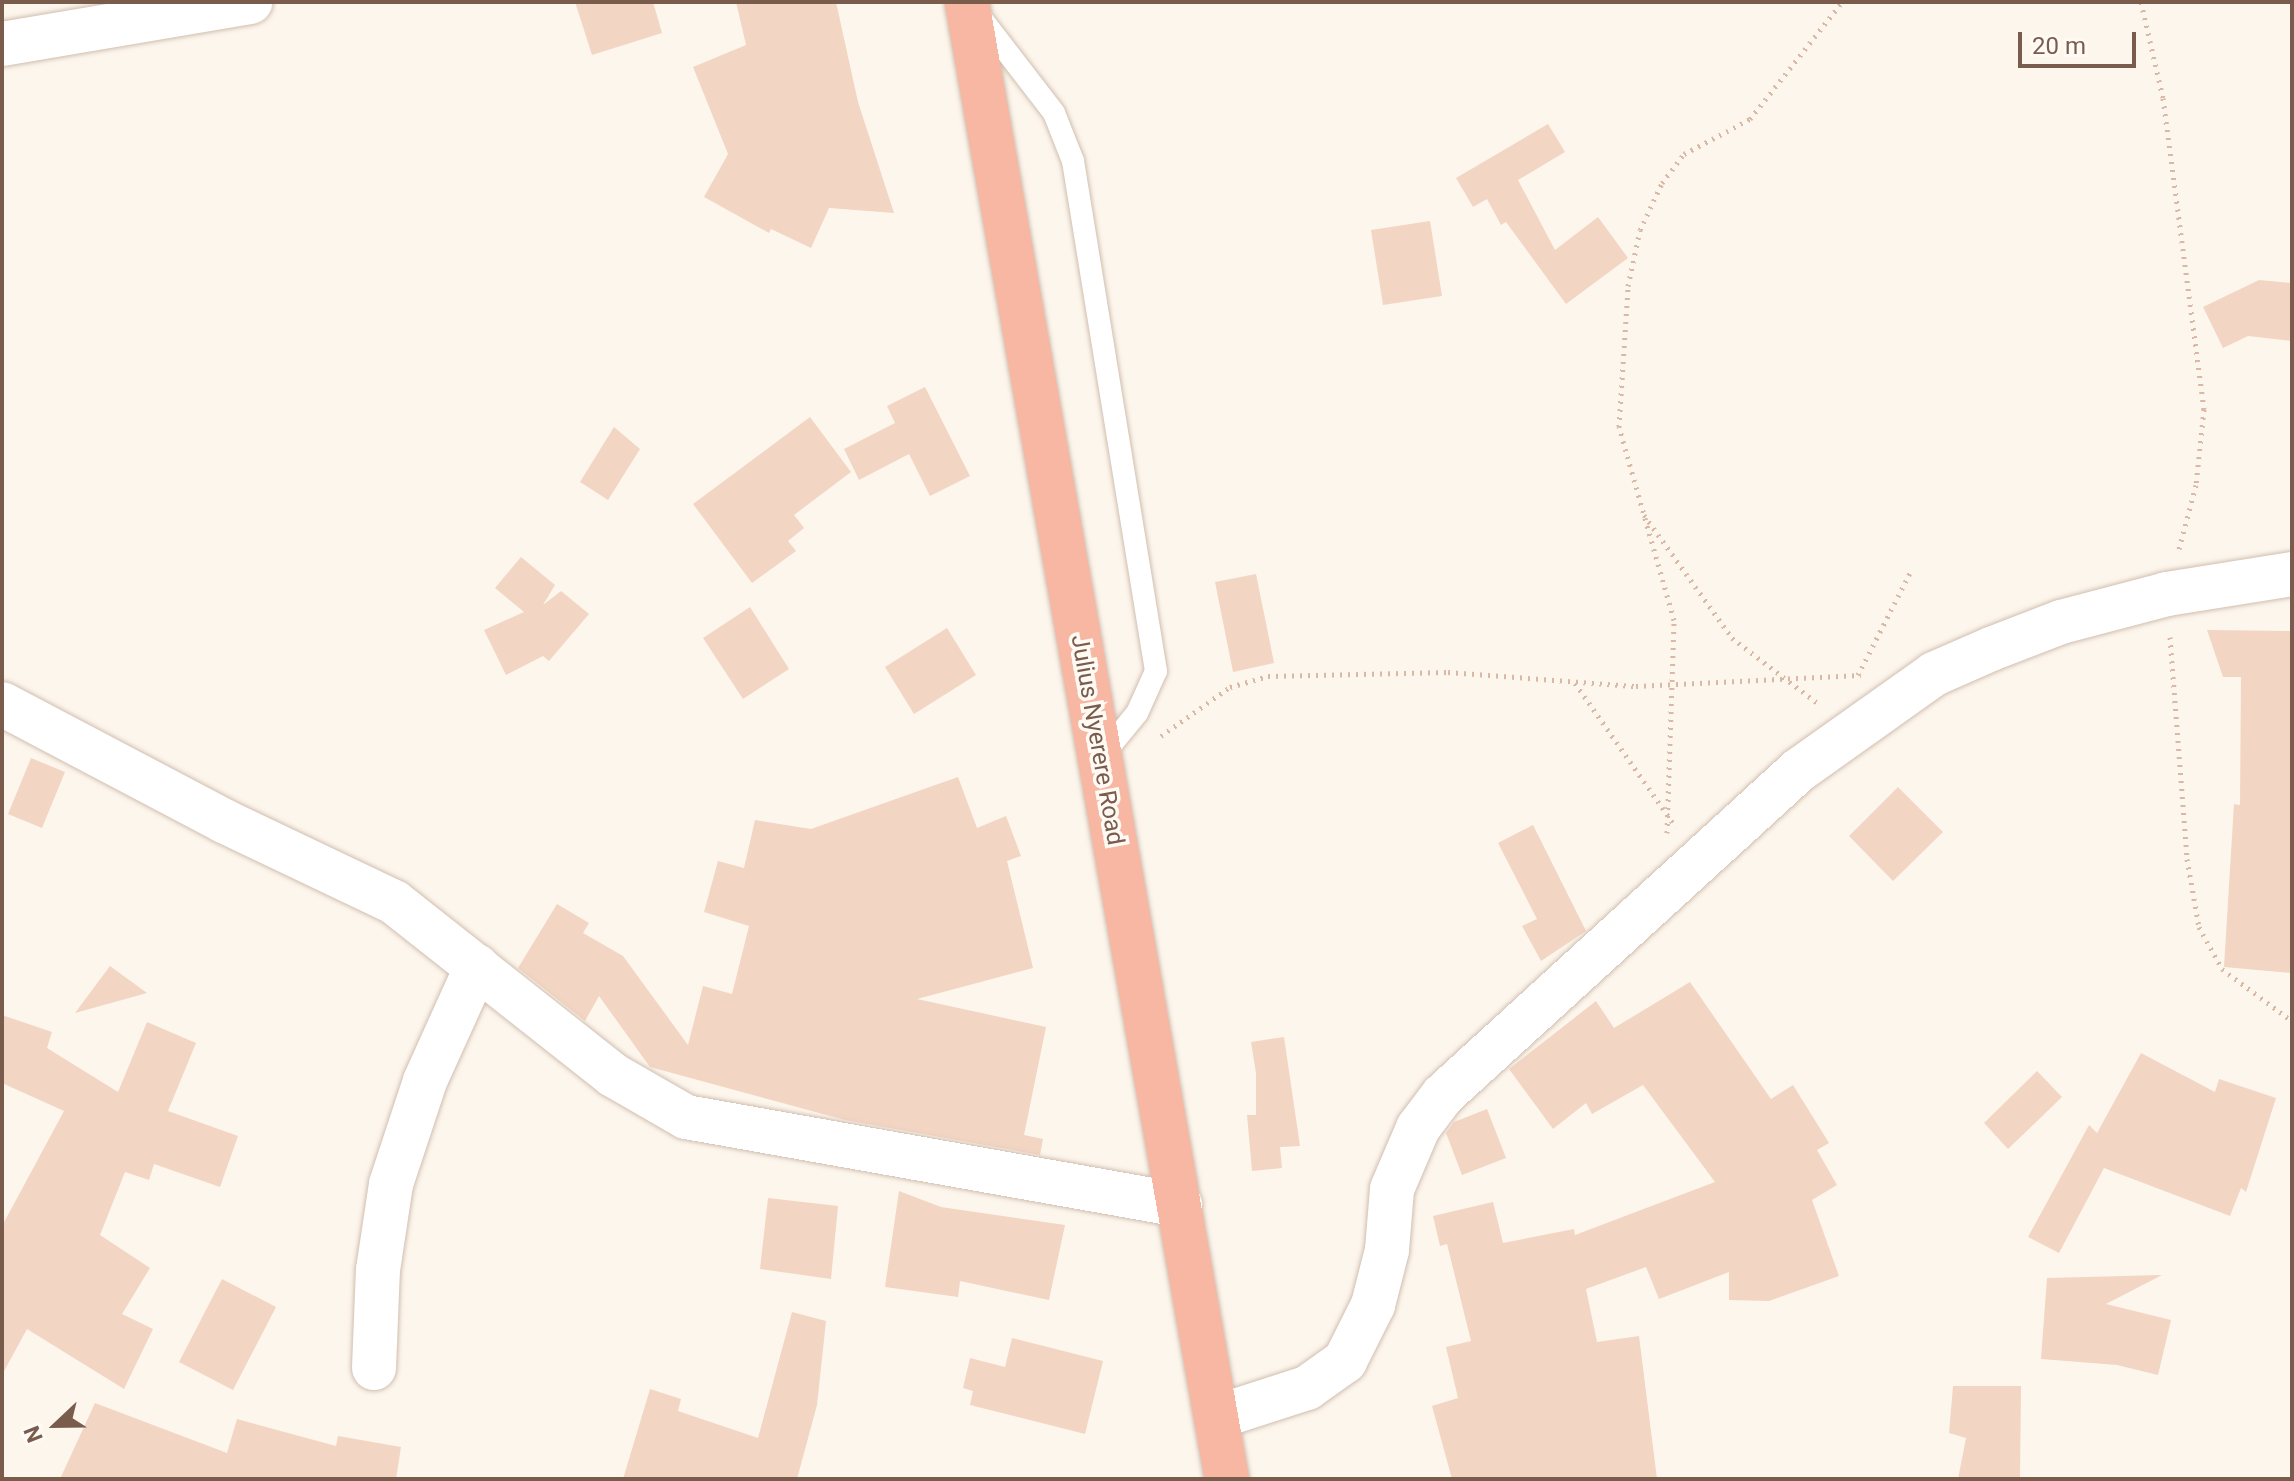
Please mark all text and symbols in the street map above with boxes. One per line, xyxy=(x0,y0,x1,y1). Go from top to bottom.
scale bar xyxy=(2022,16,2140,66)
text: 20 m xyxy=(2032,32,2086,60)
street label: Julius Nyerere Road xyxy=(1064,633,1130,847)
north arrow xyxy=(16,1385,96,1465)
text: N xyxy=(19,1422,48,1446)

